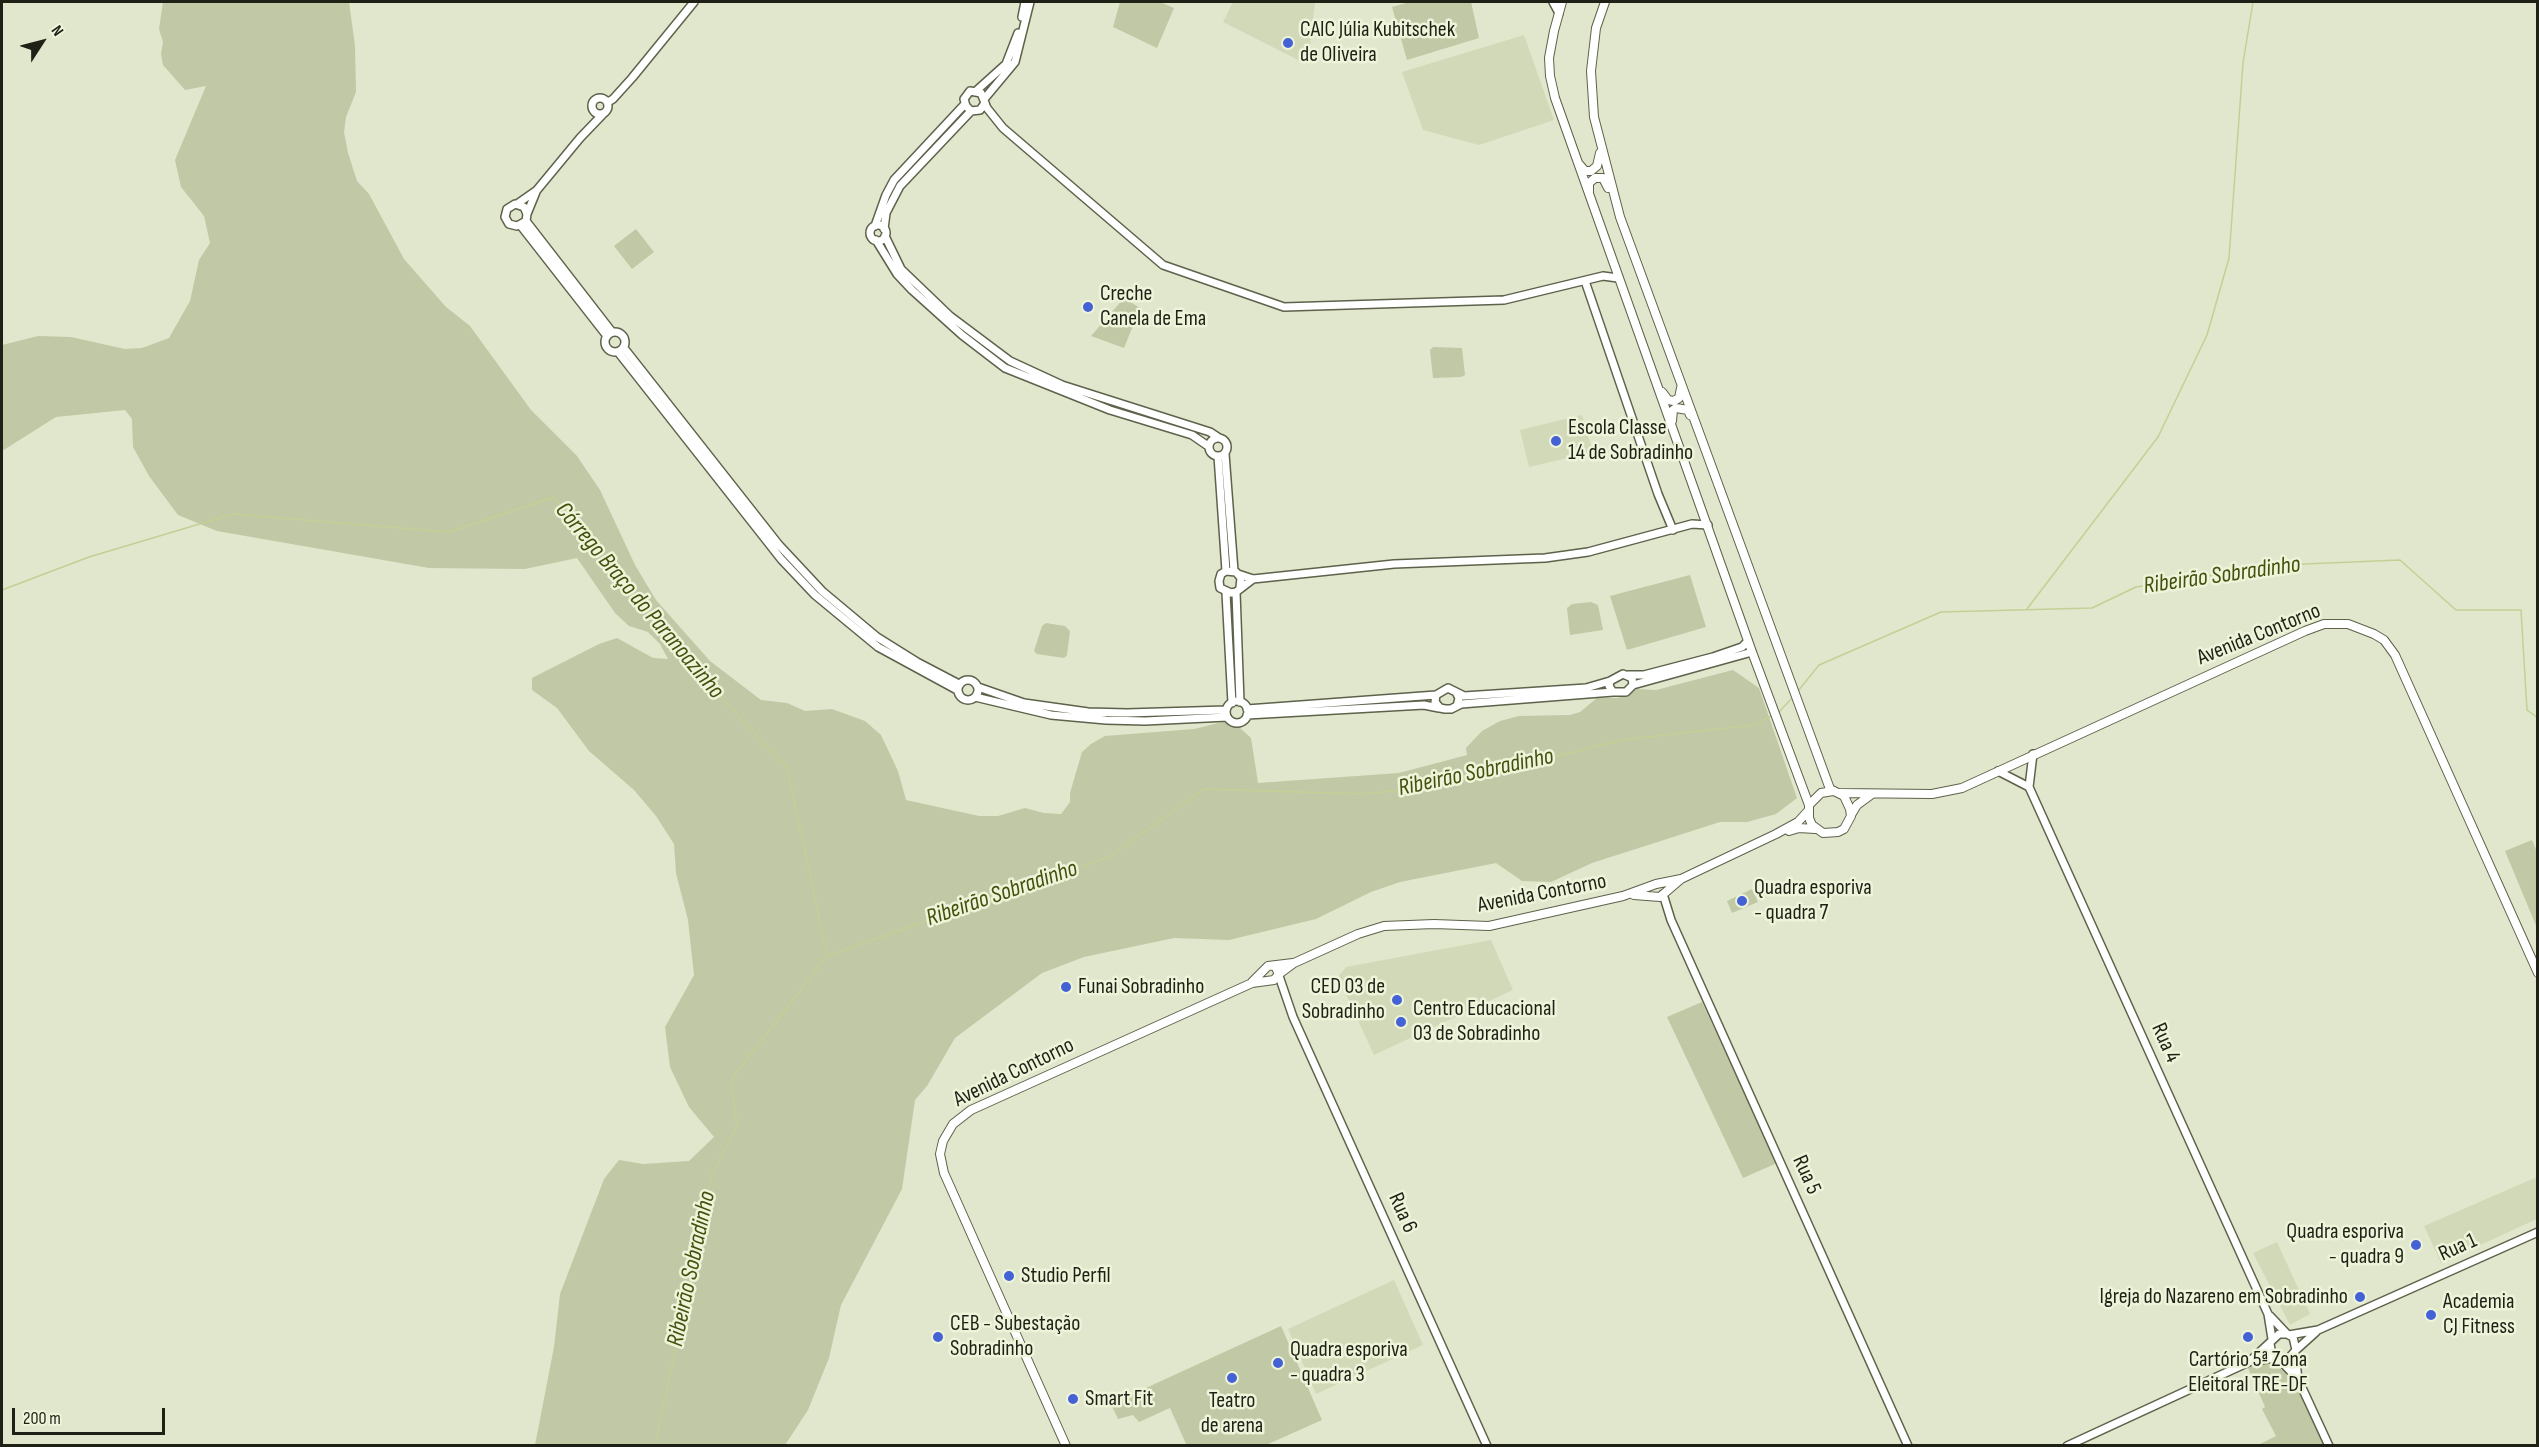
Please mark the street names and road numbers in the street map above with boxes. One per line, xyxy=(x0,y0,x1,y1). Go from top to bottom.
street label: Avenida Contorno xyxy=(2193,598,2325,672)
street label: Avenida Contorno xyxy=(1475,869,1609,919)
street label: Rua 4 xyxy=(2145,1019,2185,1067)
street label: Avenida Contorno xyxy=(949,1032,1079,1114)
street label: Rua 5 xyxy=(1786,1151,1826,1199)
street label: Rua 6 xyxy=(1382,1189,1422,1237)
street label: Rua 1 xyxy=(2435,1228,2481,1268)

